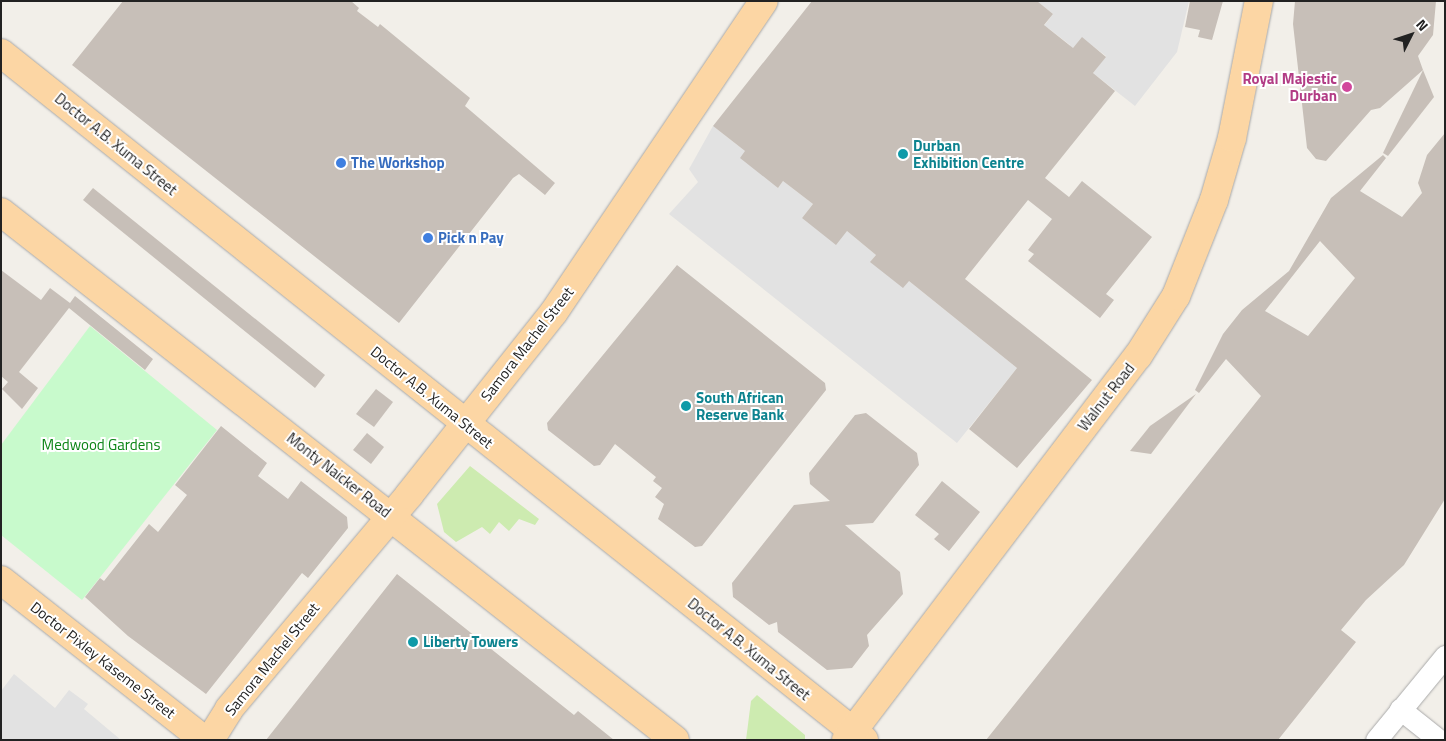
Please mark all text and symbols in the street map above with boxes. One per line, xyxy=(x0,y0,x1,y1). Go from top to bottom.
north arrow xyxy=(1386,10,1436,60)
text: N xyxy=(1412,14,1434,35)
place label: Royal Majestic Durban xyxy=(1242,69,1337,104)
marker: Royal Majestic Durban xyxy=(1341,81,1353,93)
street label: Doctor A.B. Xuma Street xyxy=(51,89,181,199)
place label: Durban Exhibition Centre xyxy=(913,136,1024,171)
marker: Durban Exhibition Centre xyxy=(897,148,909,160)
place label: The Workshop xyxy=(351,154,445,172)
marker: The Workshop xyxy=(335,157,347,169)
place label: Pick n Pay xyxy=(438,229,504,247)
marker: Pick n Pay xyxy=(422,232,434,244)
street label: Samora Machel Street xyxy=(477,283,577,405)
street label: Doctor A.B. Xuma Street xyxy=(367,342,497,452)
street label: Walnut Road xyxy=(1074,360,1138,434)
place label: South African Reserve Bank xyxy=(696,388,784,423)
marker: South African Reserve Bank xyxy=(680,400,692,412)
street label: Monty Naicker Road xyxy=(283,429,395,521)
park label: Medwood Gardens xyxy=(42,436,160,454)
street label: Doctor A.B. Xuma Street xyxy=(684,594,814,704)
street label: Doctor Pixley Kaseme Street xyxy=(27,598,179,722)
street label: Samora Machel Street xyxy=(221,599,323,719)
place label: Liberty Towers xyxy=(423,633,518,651)
marker: Liberty Towers xyxy=(407,636,419,648)

